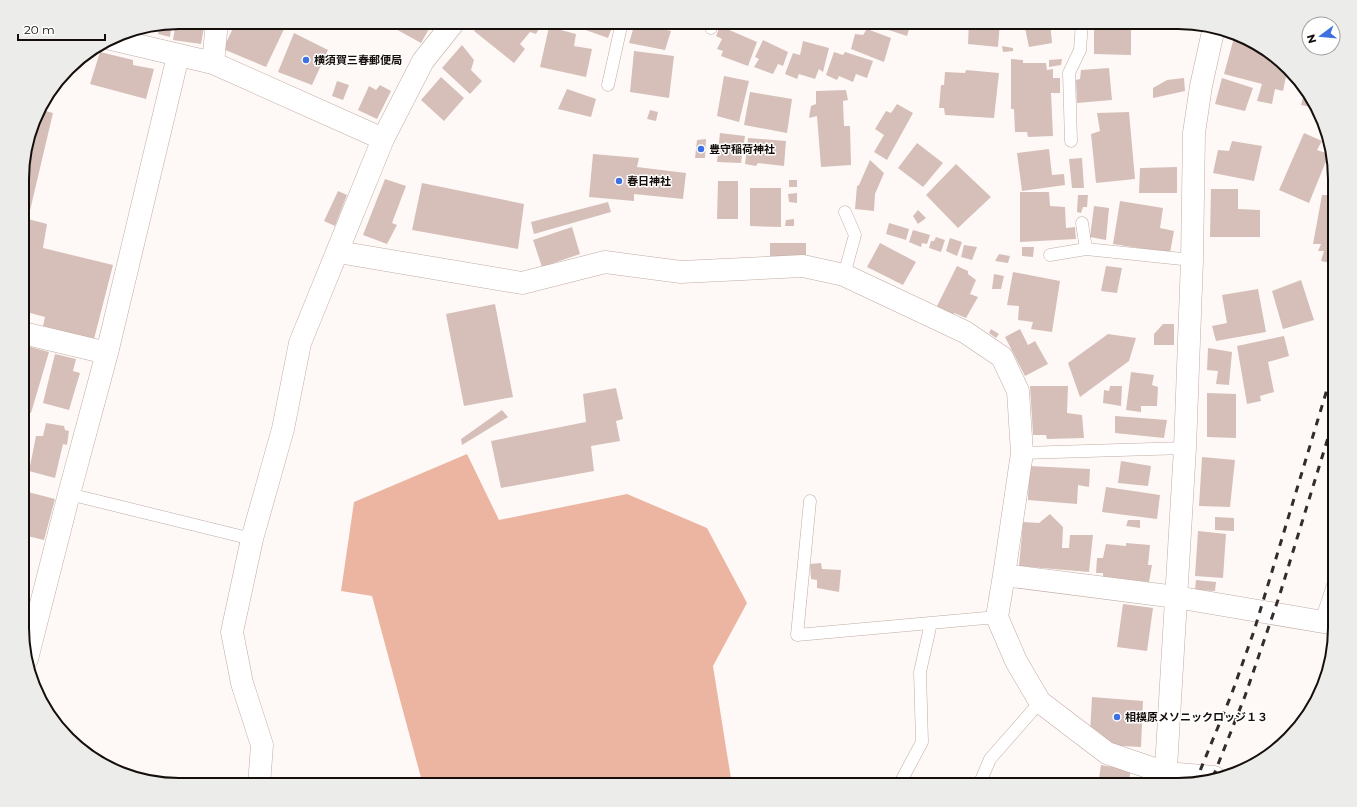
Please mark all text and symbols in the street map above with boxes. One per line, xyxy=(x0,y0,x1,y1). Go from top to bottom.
scale bar xyxy=(18,16,105,42)
north arrow xyxy=(1301,16,1341,56)
text: 20 m xyxy=(24,22,55,37)
text: N xyxy=(1303,33,1319,45)
place label: 横須賀三春郵便局 xyxy=(314,53,402,67)
marker: 横須賀三春郵便局 xyxy=(301,55,311,65)
place label: 豊守稲荷神社 xyxy=(709,142,775,156)
marker: 豊守稲荷神社 xyxy=(696,144,706,154)
place label: 春日神社 xyxy=(627,174,671,188)
marker: 春日神社 xyxy=(614,176,624,186)
place label: 相模原メソニックロッジ１３ xyxy=(1125,710,1268,724)
marker: 相模原メソニックロッジ１３ xyxy=(1112,712,1122,722)

